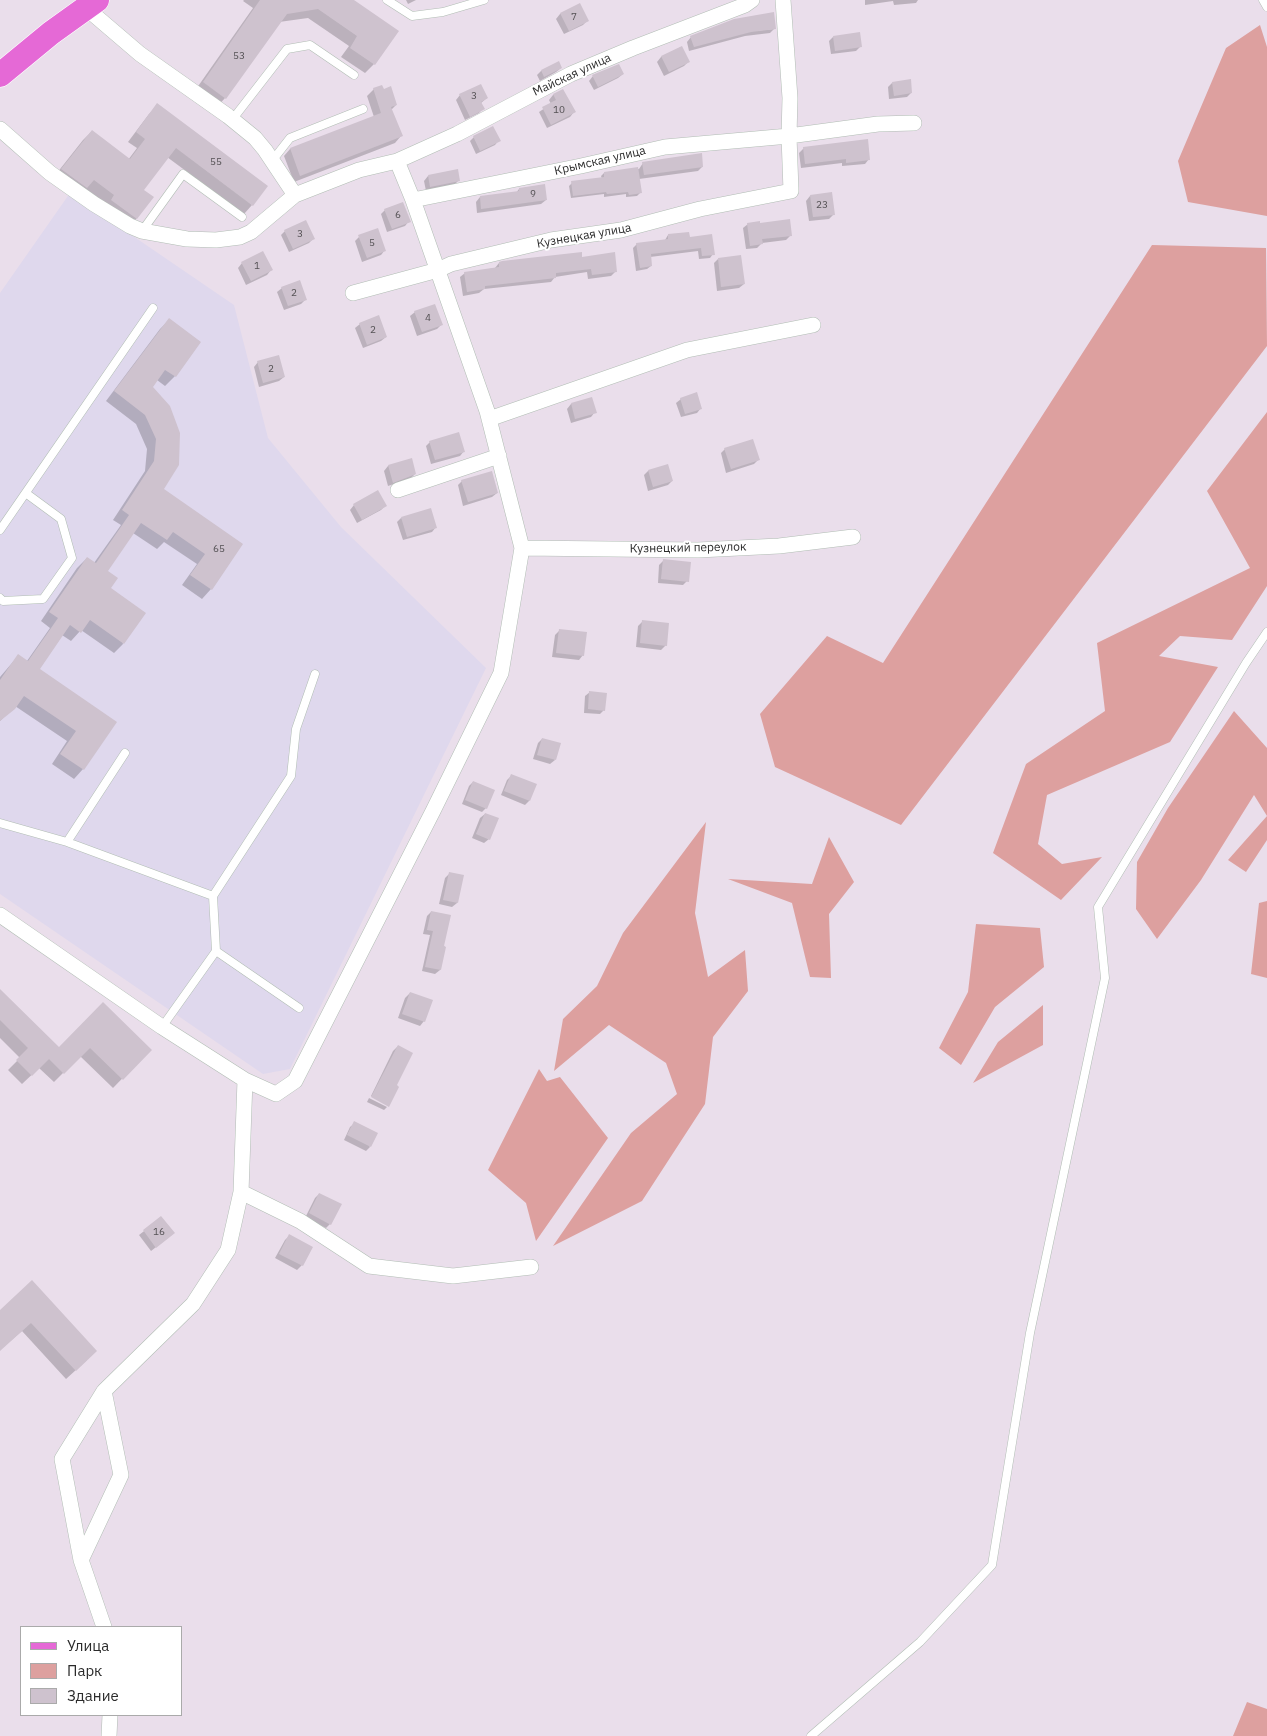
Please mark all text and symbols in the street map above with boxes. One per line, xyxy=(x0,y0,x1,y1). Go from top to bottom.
house number: 7 xyxy=(571,11,577,23)
house number: 53 xyxy=(233,50,245,62)
street label: Майская улица xyxy=(531,51,613,99)
house number: 3 xyxy=(471,90,477,102)
house number: 10 xyxy=(553,104,565,116)
street label: Крымская улица xyxy=(553,143,647,179)
house number: 55 xyxy=(210,156,222,168)
house number: 9 xyxy=(530,188,536,200)
house number: 23 xyxy=(816,199,828,211)
house number: 6 xyxy=(395,209,401,221)
street label: Кузнецкая улица xyxy=(536,221,632,251)
house number: 3 xyxy=(297,228,303,240)
house number: 5 xyxy=(369,237,375,249)
house number: 1 xyxy=(254,260,260,272)
house number: 2 xyxy=(291,287,297,299)
house number: 4 xyxy=(425,312,431,324)
house number: 2 xyxy=(370,324,376,336)
house number: 2 xyxy=(268,363,274,375)
street label: Кузнецкий переулок xyxy=(629,540,747,556)
house number: 65 xyxy=(213,543,225,555)
house number: 16 xyxy=(153,1226,165,1238)
legend xyxy=(20,1626,182,1716)
text: Улица xyxy=(67,1636,109,1655)
text: Парк xyxy=(67,1661,102,1680)
text: Здание xyxy=(67,1686,119,1705)

